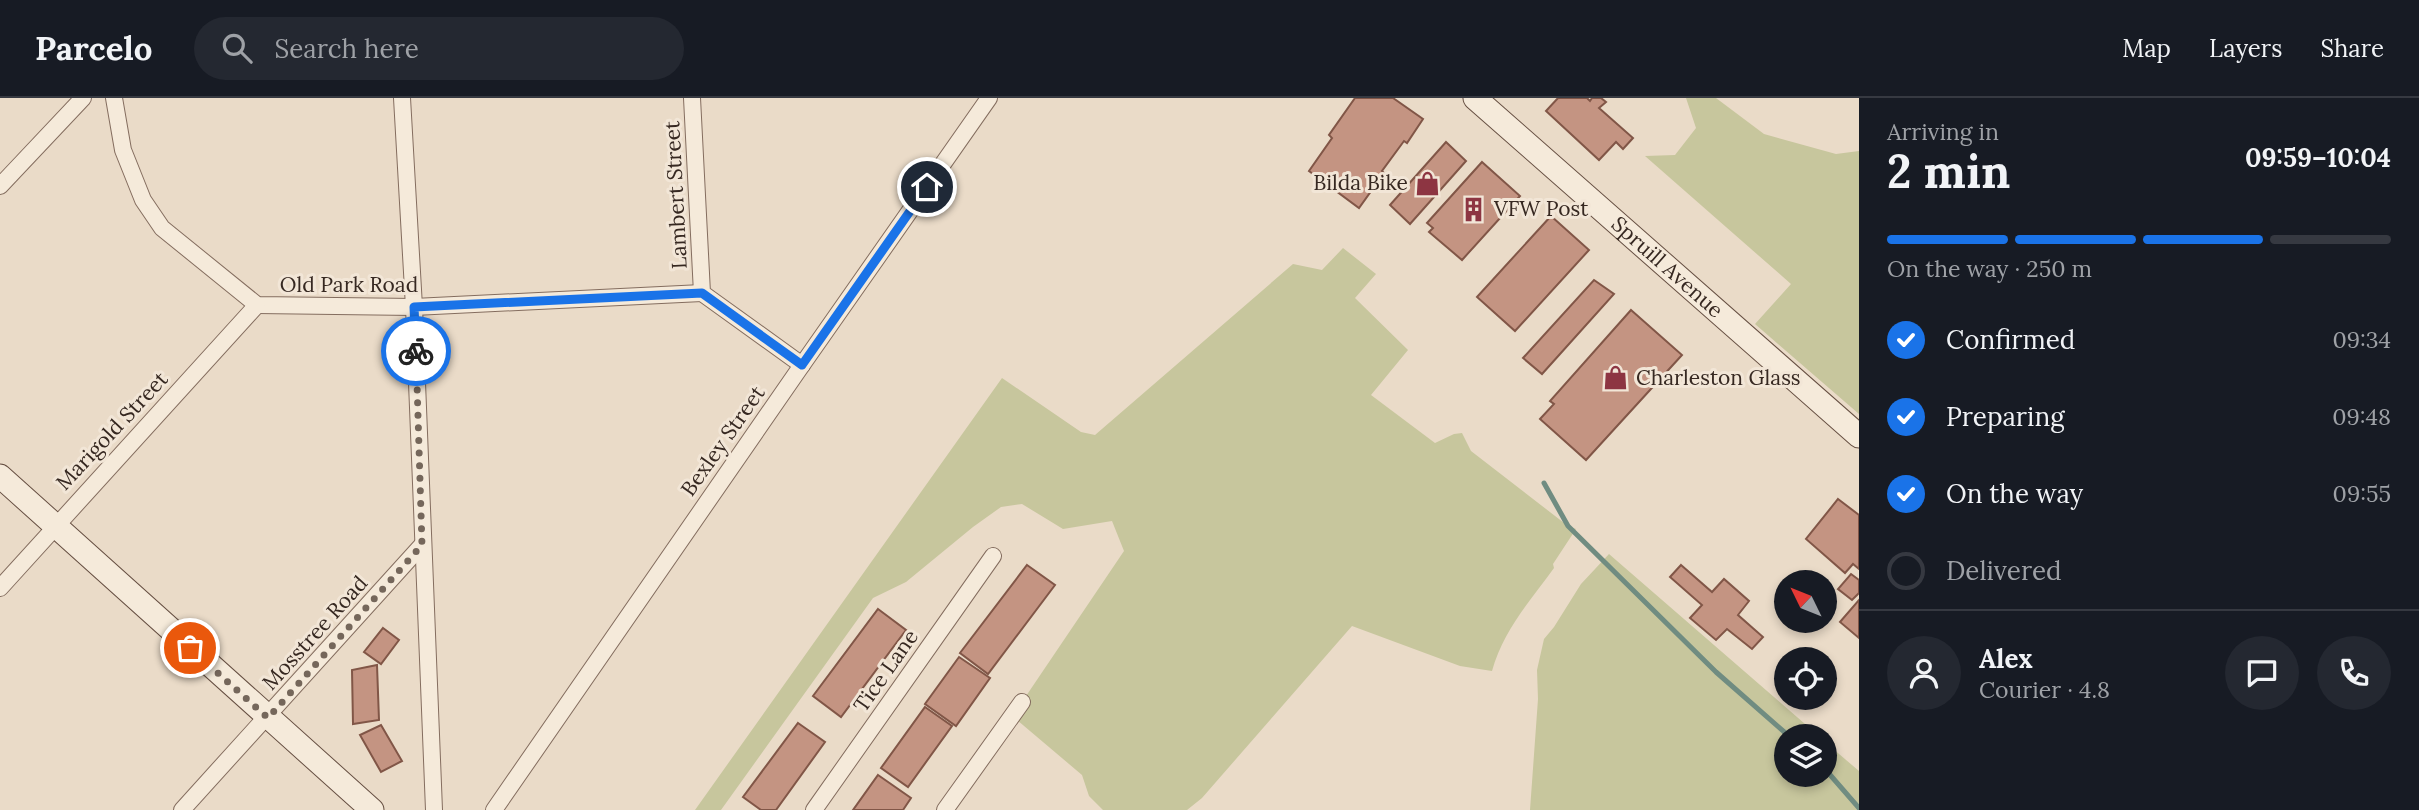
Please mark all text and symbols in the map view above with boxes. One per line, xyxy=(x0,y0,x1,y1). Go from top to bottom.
search box xyxy=(194,17,684,80)
text: Parcelo xyxy=(35,27,152,69)
icon: search xyxy=(218,29,256,67)
text: Search here xyxy=(274,32,419,65)
text: Map xyxy=(2122,33,2171,64)
text: Layers xyxy=(2209,33,2282,64)
text: Share xyxy=(2320,33,2384,64)
text: Arriving in xyxy=(1887,117,1999,146)
street label: Lambert Street xyxy=(658,119,693,270)
text: 09:59–10:04 xyxy=(2245,141,2391,174)
text: 2 min xyxy=(1887,142,2010,201)
pin xyxy=(897,157,957,217)
icon: home xyxy=(908,168,946,206)
place label: Bilda Bike xyxy=(1313,169,1408,196)
shop icon: Bilda Bike xyxy=(1414,169,1442,197)
building icon: VFW Post xyxy=(1460,195,1488,223)
place label: VFW Post xyxy=(1493,195,1589,222)
street label: Spruill Avenue xyxy=(1606,210,1729,323)
text: On the way · 250 m xyxy=(1887,254,2092,283)
street label: Old Park Road xyxy=(280,271,418,298)
courier xyxy=(381,316,451,386)
icon: check xyxy=(1887,321,1925,359)
text: Confirmed xyxy=(1946,323,2075,356)
text: 09:34 xyxy=(2332,325,2391,354)
icon: bike xyxy=(397,332,435,370)
shop icon: Charleston Glass xyxy=(1602,364,1630,392)
place label: Charleston Glass xyxy=(1636,364,1801,391)
street label: Marigold Street xyxy=(50,365,174,496)
street label: Bexley Street xyxy=(675,380,771,501)
icon: check xyxy=(1887,398,1925,436)
text: Preparing xyxy=(1946,400,2065,433)
text: 09:48 xyxy=(2332,402,2391,431)
icon: check xyxy=(1887,475,1925,513)
text: On the way xyxy=(1946,477,2083,510)
text: 09:55 xyxy=(2333,479,2391,508)
text: Delivered xyxy=(1946,554,2062,587)
street label: Mosstree Road xyxy=(256,570,373,696)
north arrow xyxy=(1774,570,1838,634)
map controls xyxy=(1774,570,1837,787)
pin xyxy=(160,618,220,678)
street label: Tice Lane xyxy=(847,624,924,717)
icon: bag xyxy=(171,629,209,667)
button: person xyxy=(1887,636,1961,710)
button: chat xyxy=(2225,636,2299,710)
button: phone xyxy=(2317,636,2391,710)
text: Alex xyxy=(1979,642,2033,675)
button: locate xyxy=(1774,647,1837,710)
text: Courier · 4.8 xyxy=(1979,675,2110,704)
button: layers xyxy=(1774,724,1837,787)

